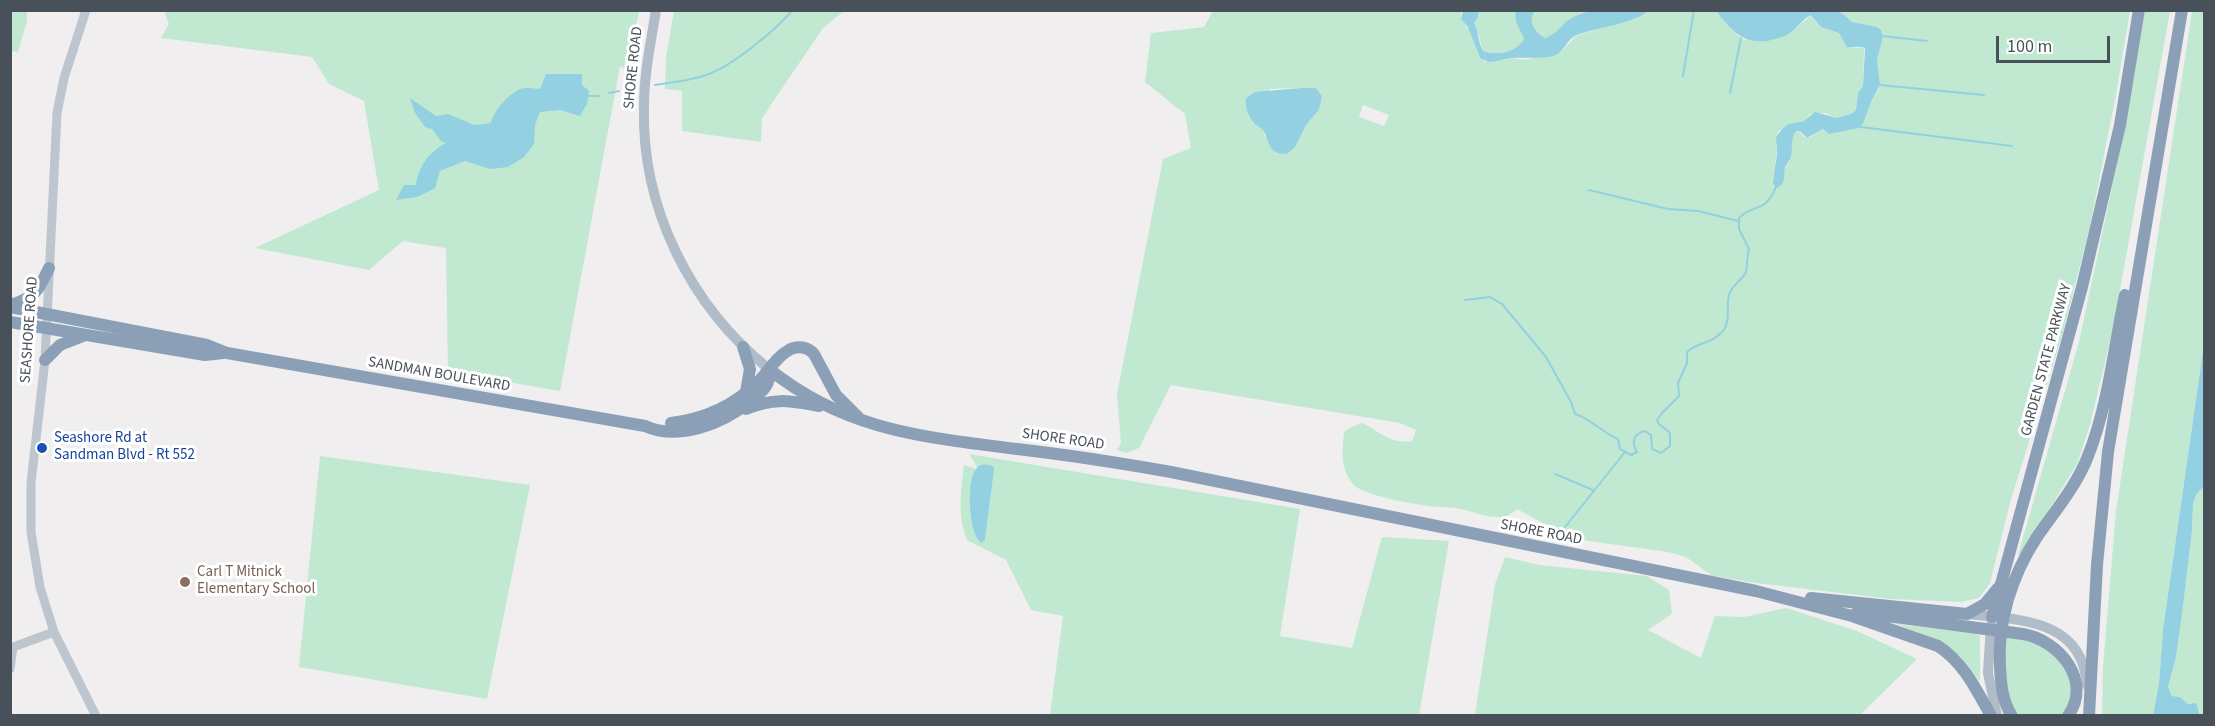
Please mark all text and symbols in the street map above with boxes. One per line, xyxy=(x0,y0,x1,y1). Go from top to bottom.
scale bar xyxy=(1999,24,2113,62)
street label: SHORE ROAD xyxy=(621,26,647,110)
text: 100 m xyxy=(2007,34,2052,59)
street label: SEASHORE ROAD xyxy=(17,276,43,384)
street label: GARDEN STATE PARKWAY xyxy=(2018,282,2076,438)
street label: SANDMAN BOULEVARD xyxy=(367,354,511,396)
street label: SHORE ROAD xyxy=(1021,425,1105,455)
place label: Seashore Rd at Sandman Blvd - Rt 552 xyxy=(54,430,195,465)
marker: Seashore Rd at Sandman Blvd - Rt 552 xyxy=(35,441,49,455)
street label: SHORE ROAD xyxy=(1499,516,1583,550)
place label: Carl T Mitnick Elementary School xyxy=(197,564,315,599)
marker: Carl T Mitnick Elementary School xyxy=(178,575,192,589)

